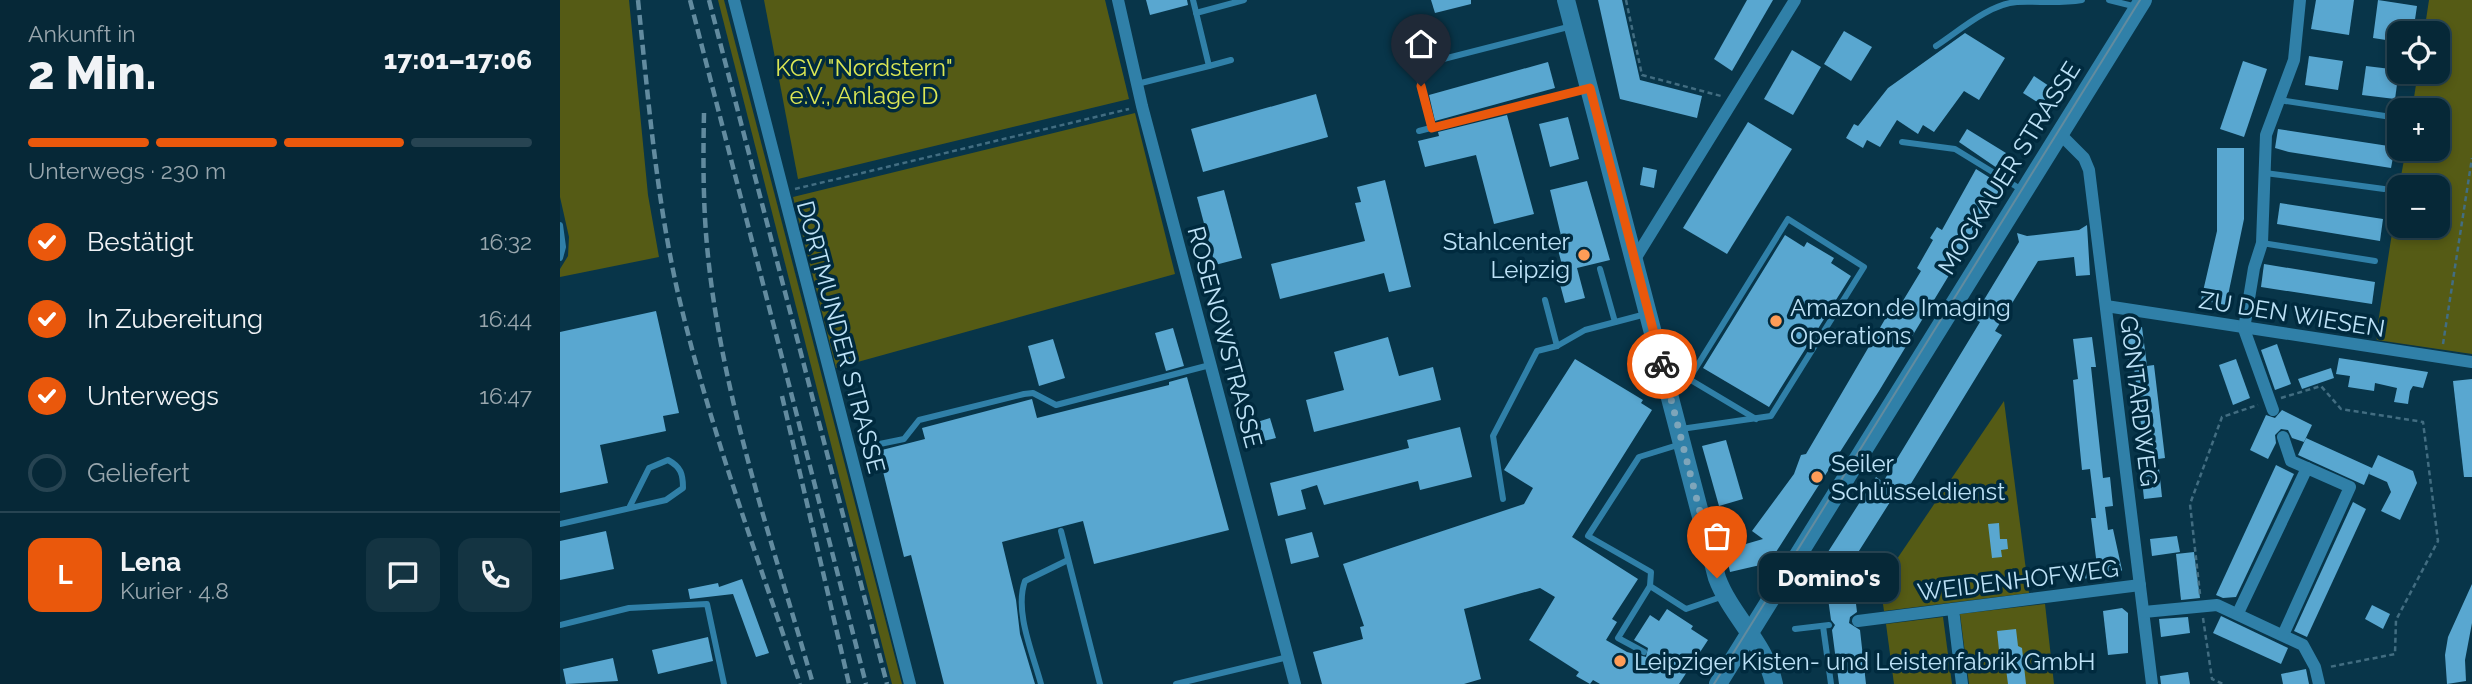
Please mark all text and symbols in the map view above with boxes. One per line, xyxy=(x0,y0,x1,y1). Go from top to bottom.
pin xyxy=(1391,14,1451,86)
text: Ankunft in xyxy=(28,20,136,47)
map controls xyxy=(2387,21,2450,238)
button: locate xyxy=(2387,21,2450,84)
icon: home xyxy=(1402,25,1440,63)
text: 17:01–17:06 xyxy=(384,45,532,75)
text: 2 Min. xyxy=(28,46,157,100)
park label: KGV "Nordstern" e.V., Anlage D xyxy=(775,53,953,110)
street label: MOCKAUER STRASSE xyxy=(1932,56,2086,280)
button: + xyxy=(2387,98,2450,161)
text: Unterwegs · 230 m xyxy=(28,157,226,184)
button: − xyxy=(2387,175,2450,238)
street label: DORTMUNDER STRASSE xyxy=(791,197,891,477)
icon: check xyxy=(28,223,66,261)
street label: ROSENOWSTRASSE xyxy=(1181,223,1269,451)
text: Bestätigt xyxy=(87,227,194,257)
place label: Stahlcenter Leipzig xyxy=(1443,227,1571,284)
text: 16:32 xyxy=(480,228,532,255)
marker: Stahlcenter Leipzig xyxy=(1576,247,1592,263)
street label: ZU DEN WIESEN xyxy=(2197,285,2387,343)
place label: Amazon.de Imaging Operations xyxy=(1790,293,2011,350)
icon: check xyxy=(28,300,66,338)
text: In Zubereitung xyxy=(87,304,263,334)
text: 16:44 xyxy=(479,305,532,332)
marker: Amazon.de Imaging Operations xyxy=(1768,313,1784,329)
street label: GONTARDWEG xyxy=(2114,314,2164,488)
courier xyxy=(1627,329,1697,399)
icon: bike xyxy=(1643,345,1681,383)
icon: check xyxy=(28,377,66,415)
text: Unterwegs xyxy=(87,381,219,411)
text: 16:47 xyxy=(479,382,532,409)
place label: Seiler Schlüsseldienst xyxy=(1831,449,2005,506)
text: Geliefert xyxy=(87,458,190,488)
marker: Seiler Schlüsseldienst xyxy=(1809,469,1825,485)
pin xyxy=(1687,506,1747,578)
icon: bag xyxy=(1698,517,1736,555)
button: chat xyxy=(366,538,440,612)
button: phone xyxy=(458,538,532,612)
text: Lena xyxy=(120,547,181,577)
street label: WEIDENHOFWEG xyxy=(1916,553,2120,607)
callout: Domino's xyxy=(1759,554,1899,602)
text: L xyxy=(57,560,73,590)
text: Domino's xyxy=(1778,564,1880,591)
text: Kurier · 4.8 xyxy=(120,577,229,604)
place label: Leipziger Kisten- und Leistenfabrik GmbH xyxy=(1634,647,2096,676)
marker: Leipziger Kisten- und Leistenfabrik GmbH xyxy=(1612,653,1628,669)

